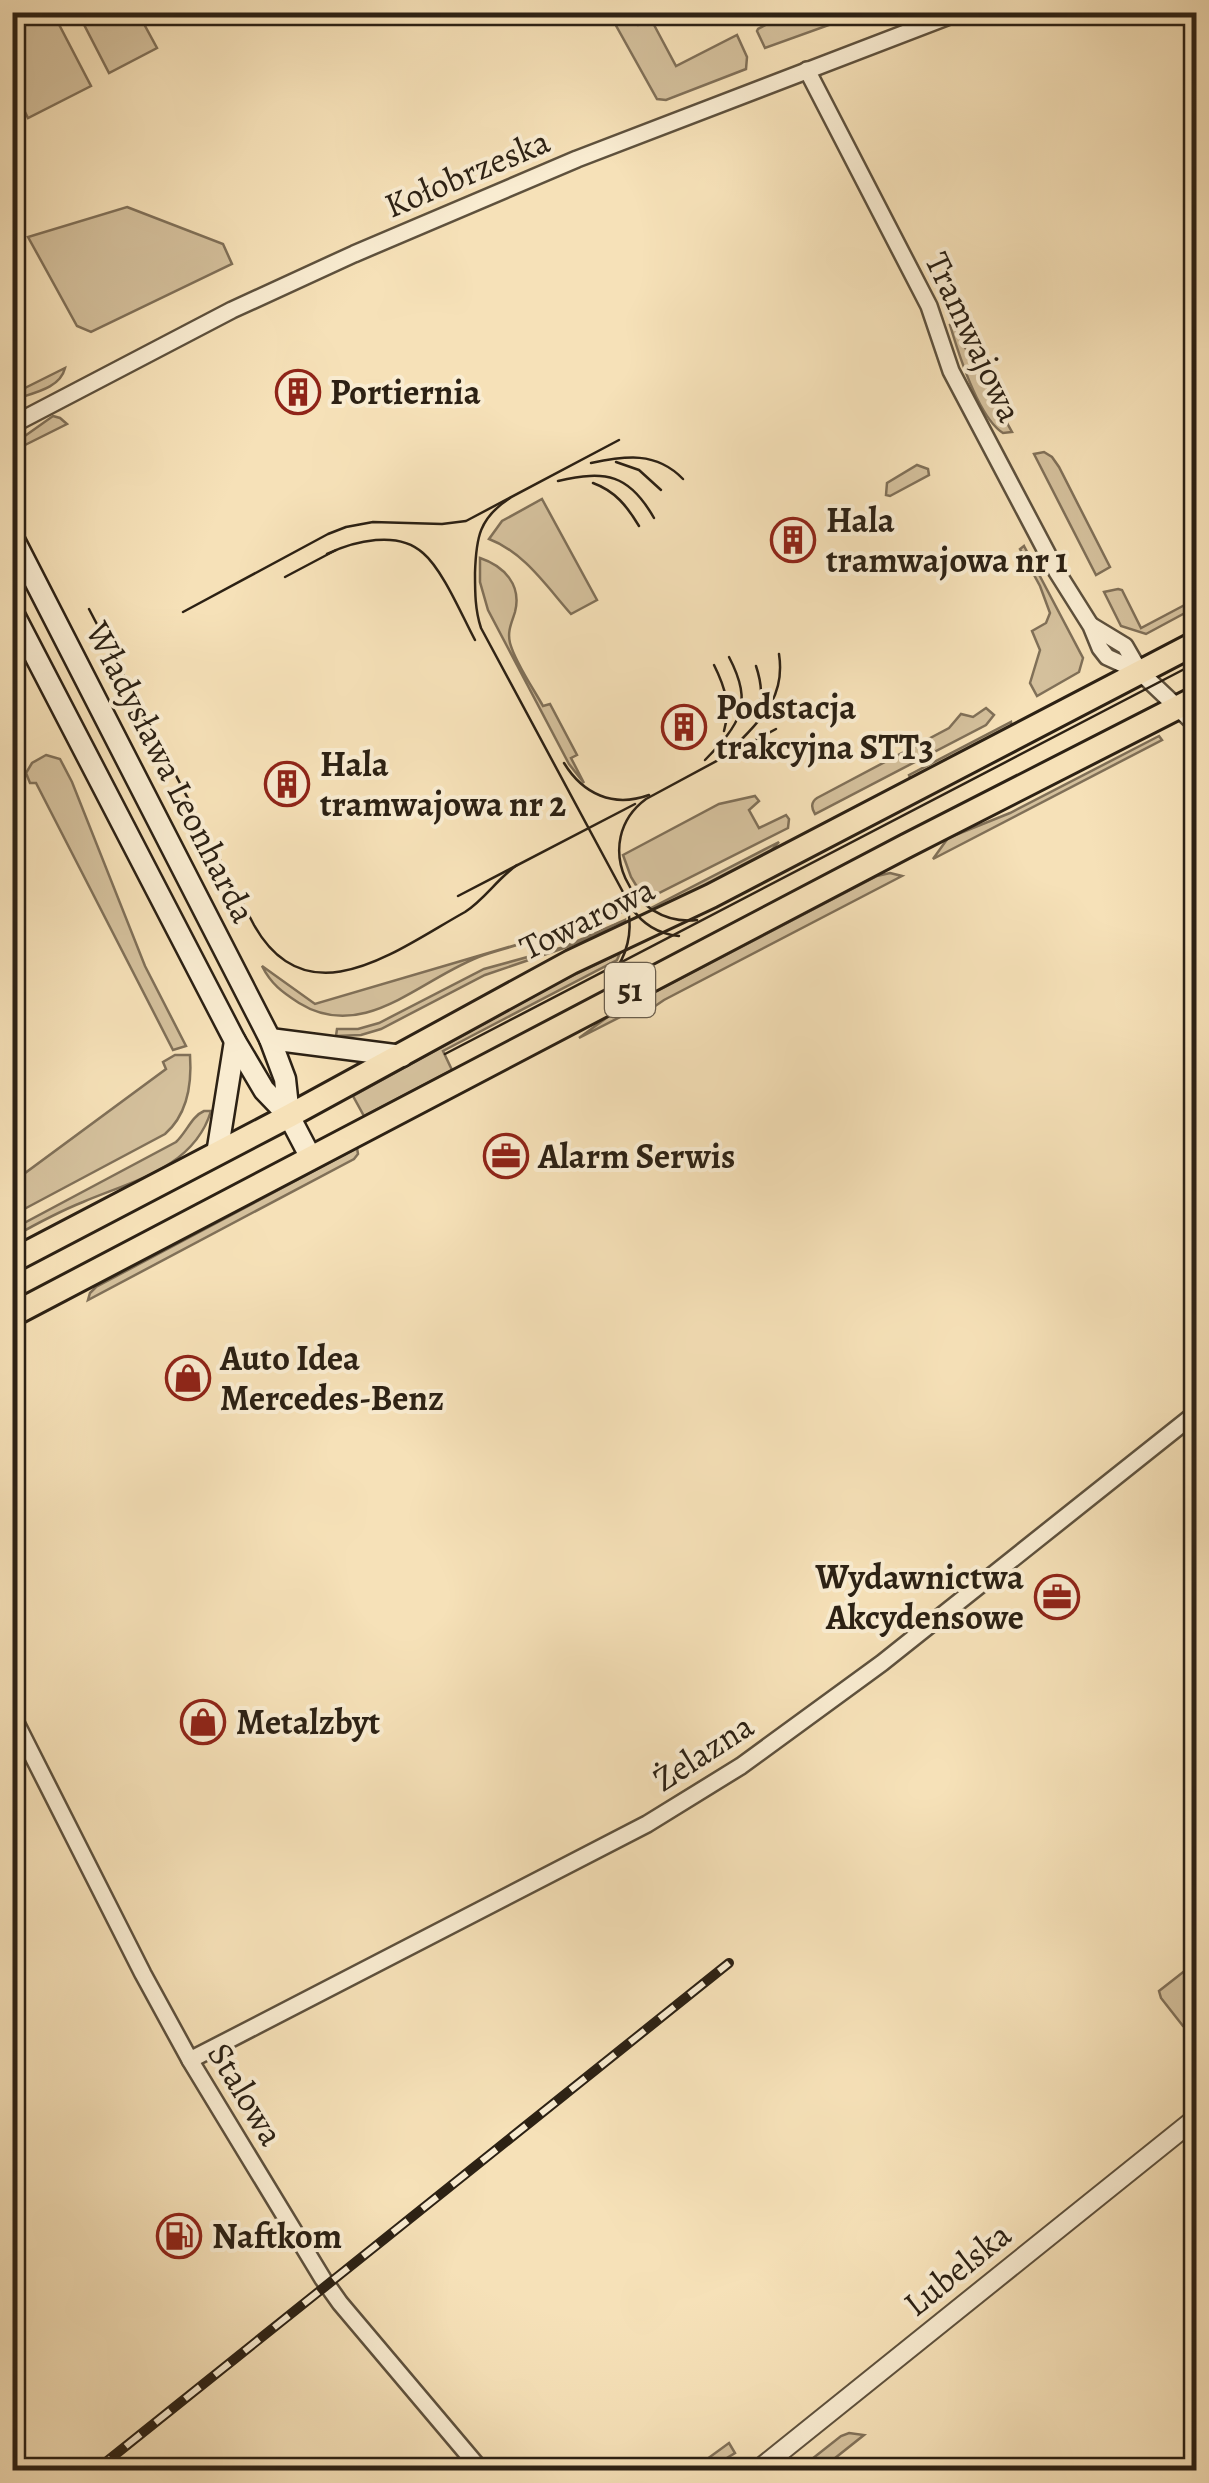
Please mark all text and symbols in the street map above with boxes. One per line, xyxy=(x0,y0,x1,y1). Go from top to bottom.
street label: Kołobrzeska xyxy=(377,116,558,229)
street label: Tramwajowa xyxy=(914,244,1035,430)
place label: Portiernia xyxy=(330,368,481,416)
building icon: Portiernia xyxy=(275,369,321,415)
place label: Hala tramwajowa nr 1 xyxy=(826,496,1068,584)
building icon: Hala tramwajowa nr 1 xyxy=(770,517,816,563)
street label: Władysława Leonharda xyxy=(74,612,268,931)
place label: Podstacja trakcyjna STT3 xyxy=(716,683,934,771)
building icon: Podstacja trakcyjna STT3 xyxy=(661,704,707,750)
place label: Hala tramwajowa nr 2 xyxy=(320,740,566,828)
building icon: Hala tramwajowa nr 2 xyxy=(264,761,310,807)
street label: Towarowa xyxy=(511,864,663,971)
road number: 51 xyxy=(605,963,655,1017)
place label: Alarm Serwis xyxy=(537,1132,735,1180)
office icon: Alarm Serwis xyxy=(483,1133,529,1179)
place label: Auto Idea Mercedes-Benz xyxy=(219,1334,444,1422)
shop icon: Auto Idea Mercedes-Benz xyxy=(165,1355,211,1401)
place label: Wydawnictwa Akcydensowe xyxy=(815,1553,1024,1641)
office icon: Wydawnictwa Akcydensowe xyxy=(1034,1574,1080,1620)
place label: Metalzbyt xyxy=(236,1698,381,1746)
shop icon: Metalzbyt xyxy=(180,1699,226,1745)
street label: Żelazna xyxy=(643,1701,763,1802)
street label: Stalowa xyxy=(197,2034,296,2155)
street label: Lubelska xyxy=(893,2210,1022,2327)
place label: Naftkom xyxy=(212,2212,342,2260)
fuel station icon: Naftkom xyxy=(156,2213,202,2259)

